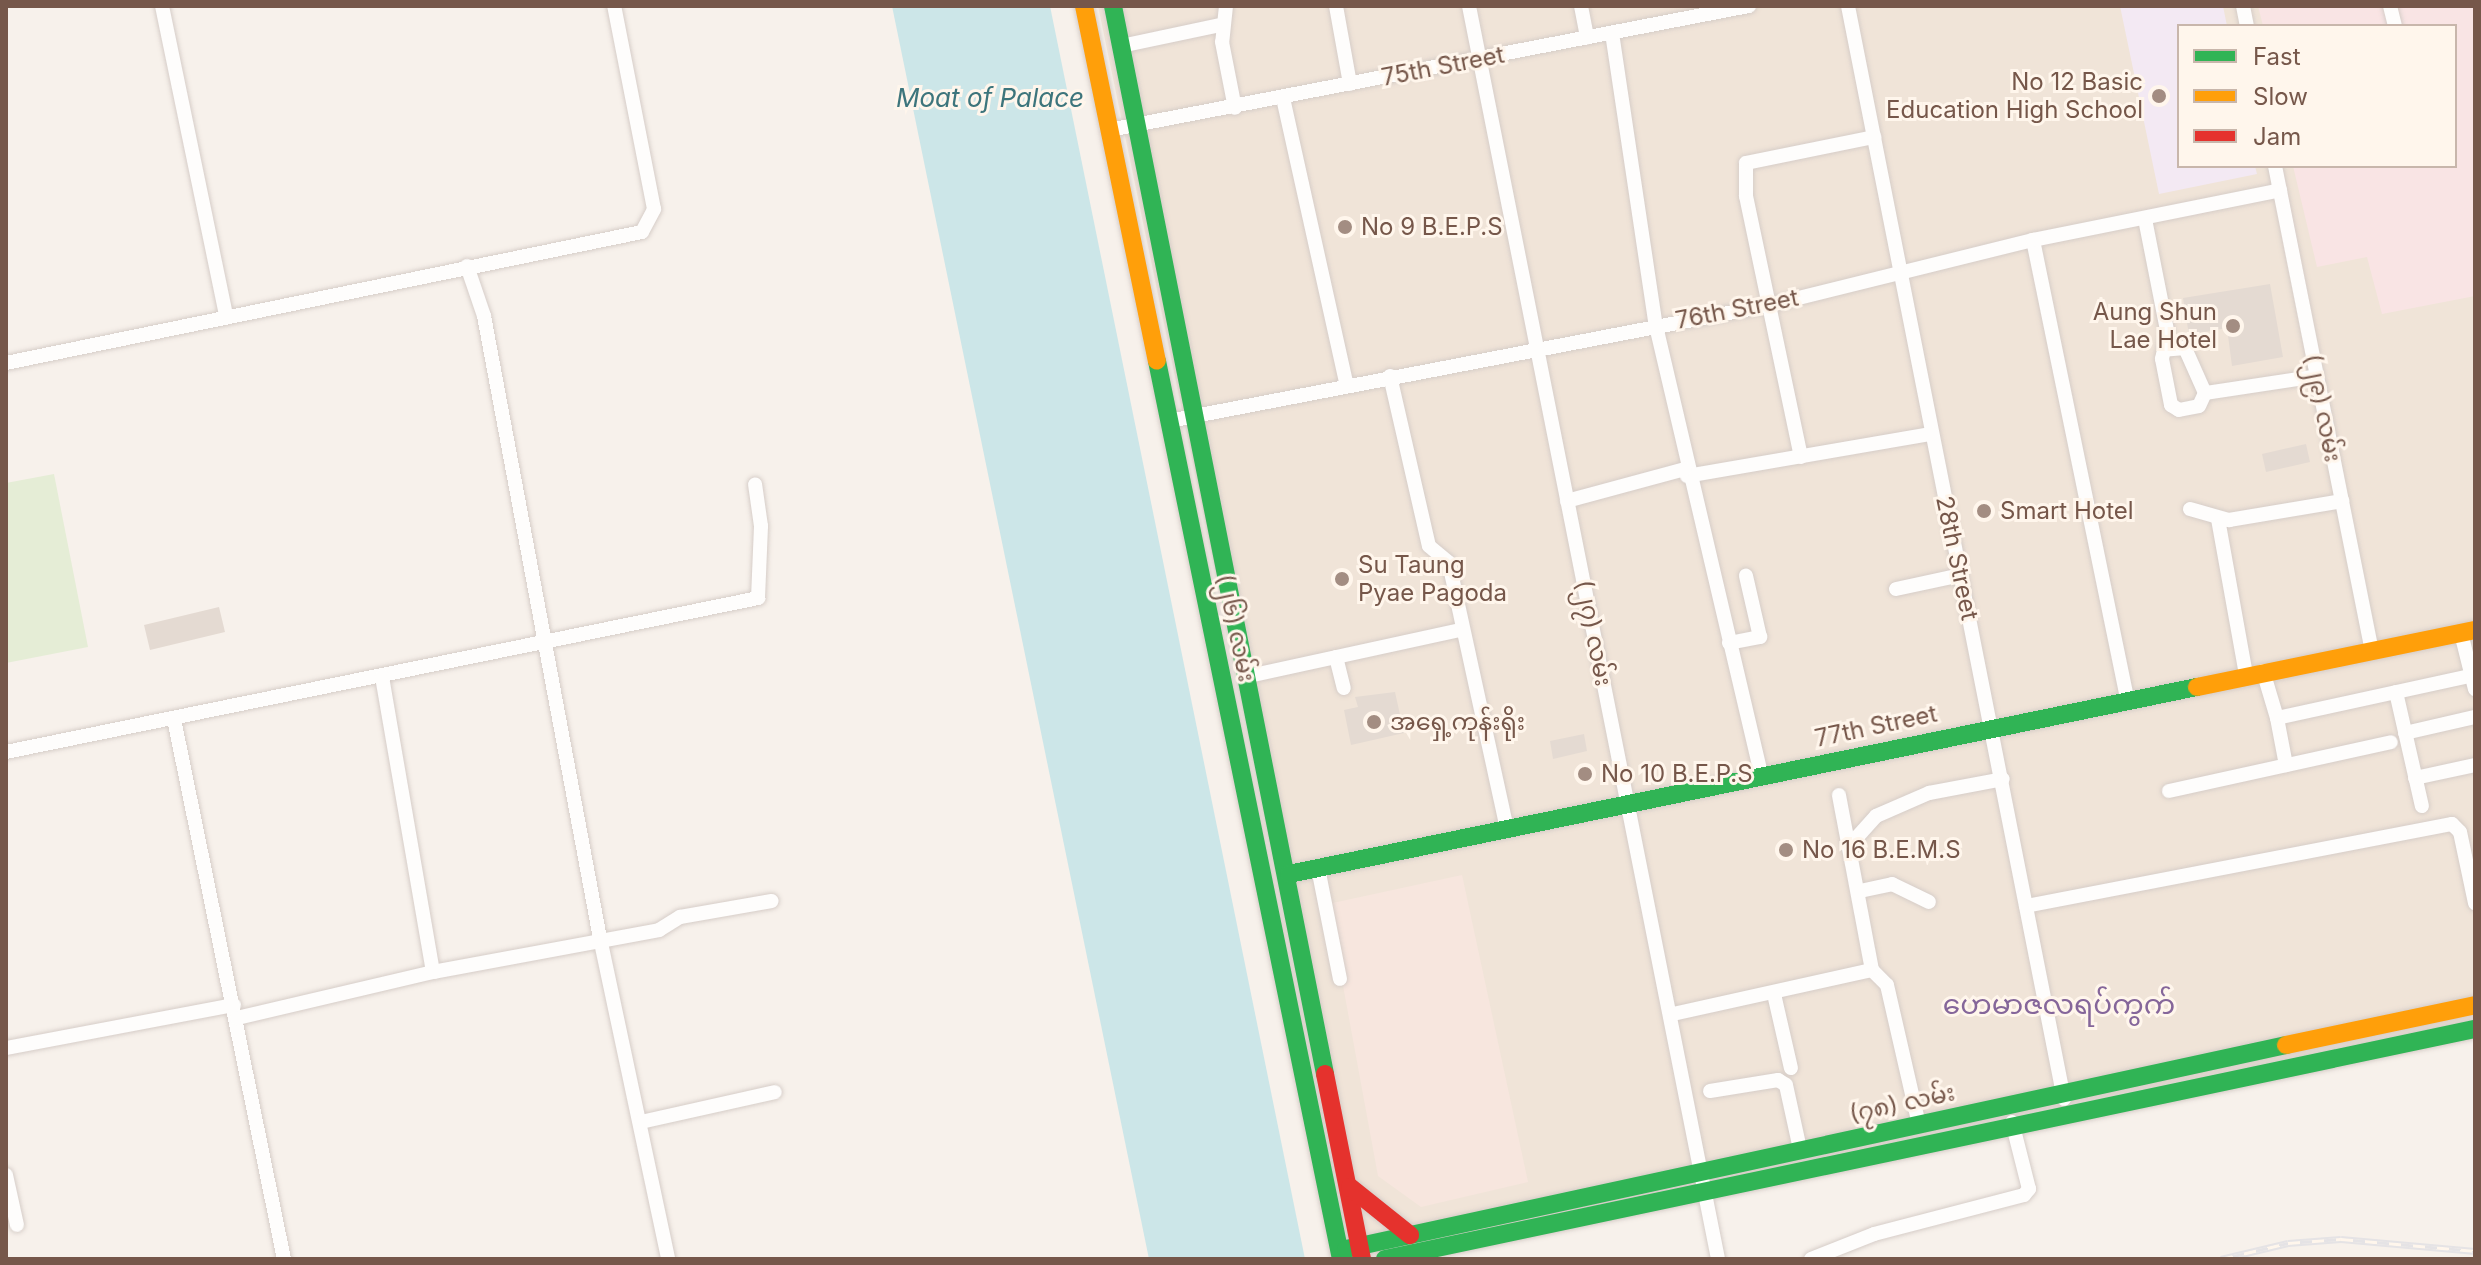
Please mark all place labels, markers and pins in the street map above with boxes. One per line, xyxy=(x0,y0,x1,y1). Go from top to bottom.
place label: No 12 Basic Education High School xyxy=(1886,68,2143,124)
marker: No 12 Basic Education High School xyxy=(2150,87,2168,105)
place label: No 9 B.E.P.S xyxy=(1361,213,1503,241)
marker: No 9 B.E.P.S xyxy=(1336,218,1354,236)
place label: Aung Shun Lae Hotel xyxy=(2093,298,2217,354)
marker: Aung Shun Lae Hotel xyxy=(2224,317,2242,335)
place label: Smart Hotel xyxy=(2000,497,2134,525)
marker: Smart Hotel xyxy=(1975,502,1993,520)
place label: Su Taung Pyae Pagoda xyxy=(1358,551,1507,607)
marker: Su Taung Pyae Pagoda xyxy=(1333,570,1351,588)
place label: အရှေ့ကုန်းရိုး xyxy=(1390,708,1525,736)
marker: အရှေ့ကုန်းရိုး xyxy=(1365,713,1383,731)
place label: No 10 B.E.P.S xyxy=(1601,760,1753,788)
marker: No 10 B.E.P.S xyxy=(1576,765,1594,783)
place label: No 16 B.E.M.S xyxy=(1802,836,1961,864)
marker: No 16 B.E.M.S xyxy=(1777,841,1795,859)

